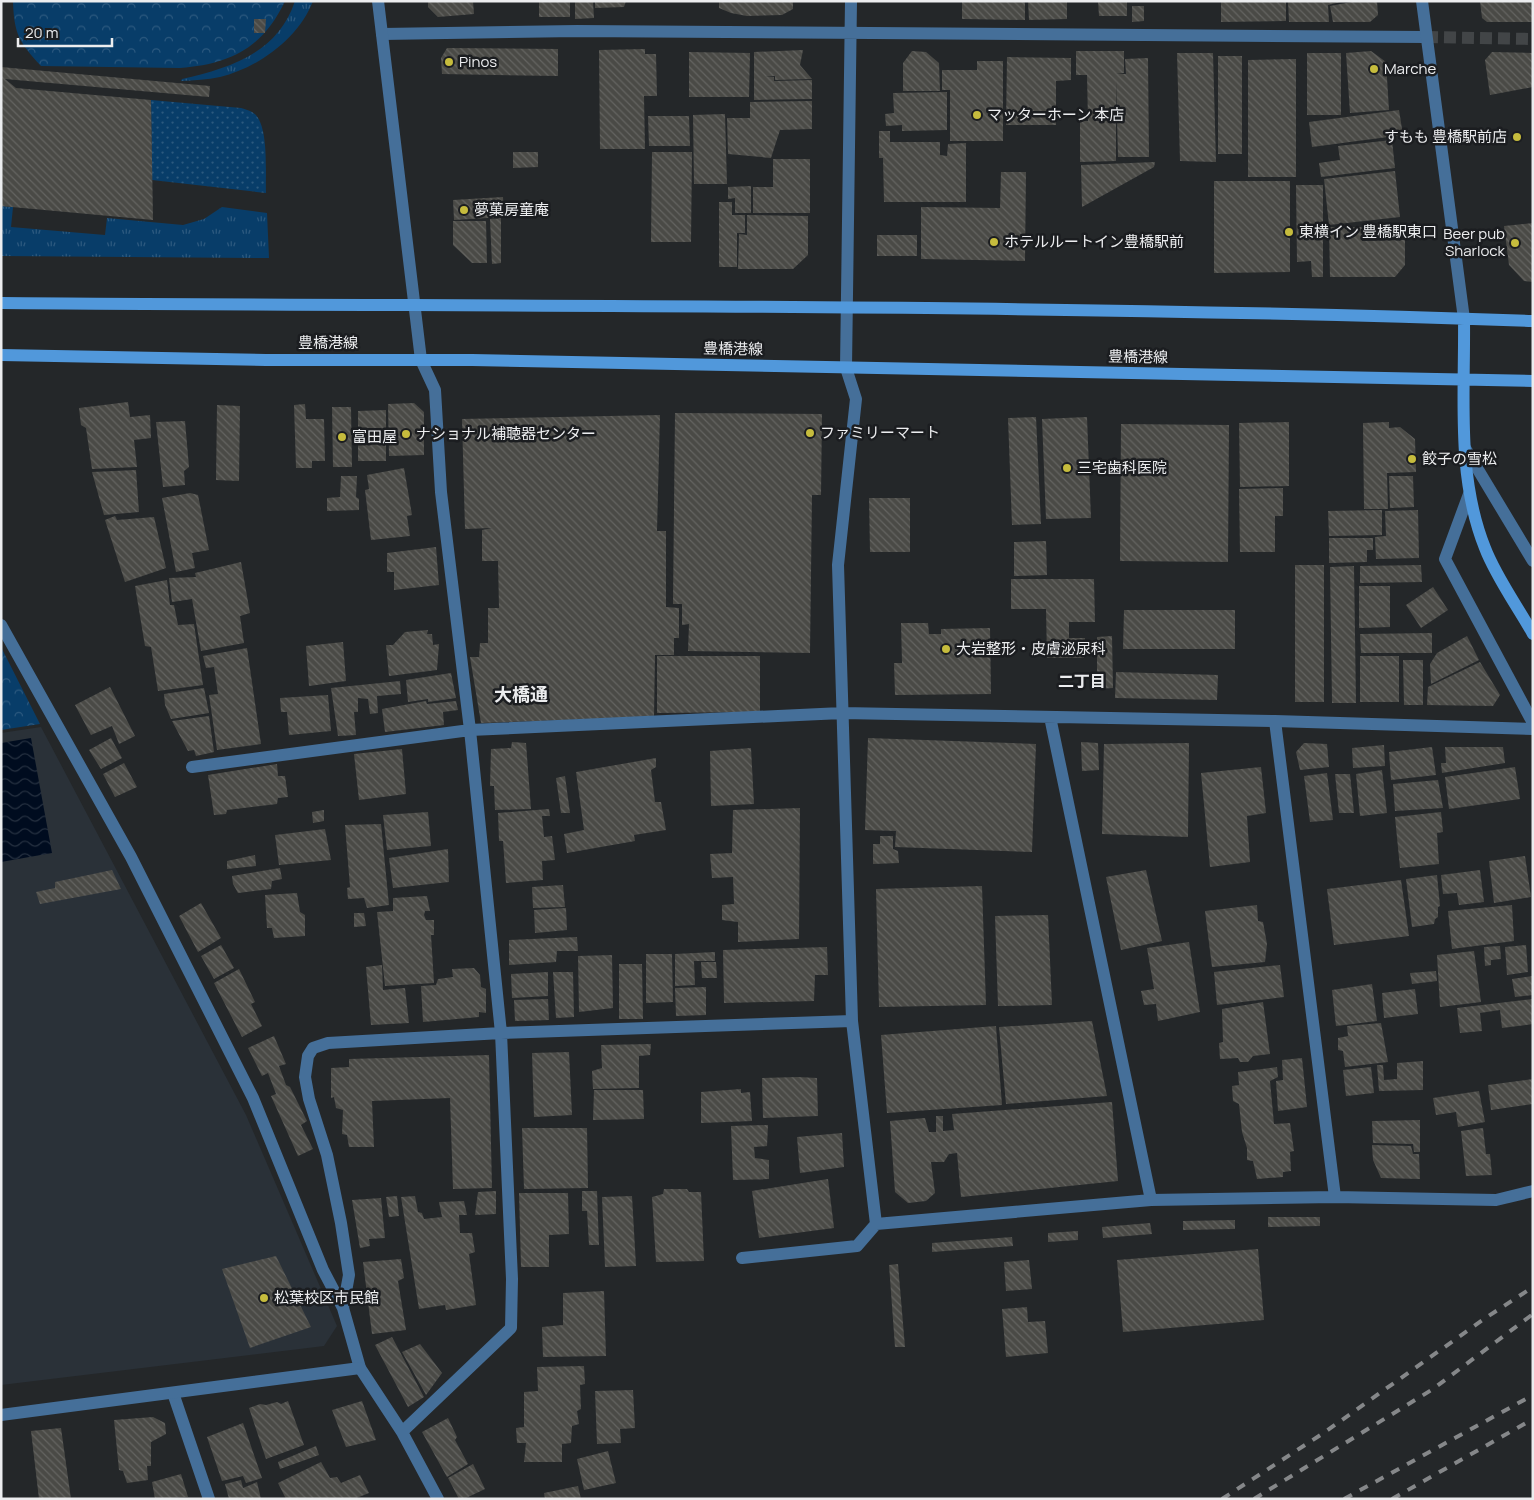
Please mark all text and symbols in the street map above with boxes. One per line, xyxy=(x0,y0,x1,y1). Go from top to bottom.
scale bar xyxy=(18,15,111,47)
text: 20 m xyxy=(25,22,58,43)
place label: Pinos xyxy=(459,51,497,72)
marker: Pinos xyxy=(443,56,455,68)
place label: Marche xyxy=(1384,58,1436,79)
marker: Marche xyxy=(1368,63,1380,75)
place label: マッターホーン 本店 xyxy=(987,104,1124,125)
marker: マッターホーン 本店 xyxy=(971,109,983,121)
place label: すもも 豊橋駅前店 xyxy=(1384,126,1507,147)
marker: すもも 豊橋駅前店 xyxy=(1511,131,1523,143)
place label: 夢菓房童庵 xyxy=(474,199,549,220)
marker: 夢菓房童庵 xyxy=(458,204,470,216)
place label: 東横イン 豊橋駅東口 xyxy=(1299,221,1437,242)
place label: Beer pub Sharlock xyxy=(1443,223,1506,261)
marker: 東横イン 豊橋駅東口 xyxy=(1283,226,1295,238)
place label: ホテルルートイン豊橋駅前 xyxy=(1004,231,1184,252)
marker: ホテルルートイン豊橋駅前 xyxy=(988,236,1000,248)
marker: Beer pub Sharlock xyxy=(1509,237,1521,249)
street label: 豊橋港線 xyxy=(298,332,358,353)
street label: 豊橋港線 xyxy=(703,337,763,360)
street label: 豊橋港線 xyxy=(1108,345,1168,368)
place label: ファミリーマート xyxy=(820,422,940,443)
place label: ナショナル補聴器センター xyxy=(416,423,596,444)
place label: 富田屋 xyxy=(352,426,397,447)
marker: ファミリーマート xyxy=(804,427,816,439)
marker: ナショナル補聴器センター xyxy=(400,428,412,440)
marker: 富田屋 xyxy=(336,431,348,443)
place label: 餃子の雪松 xyxy=(1422,448,1497,469)
marker: 餃子の雪松 xyxy=(1406,453,1418,465)
place label: 三宅歯科医院 xyxy=(1077,457,1167,478)
marker: 三宅歯科医院 xyxy=(1061,462,1073,474)
place label: 大岩整形・皮膚泌尿科 xyxy=(956,638,1106,659)
marker: 大岩整形・皮膚泌尿科 xyxy=(940,643,952,655)
district label: 二丁目 xyxy=(1058,670,1106,692)
district label: 大橋通 xyxy=(494,682,548,706)
place label: 松葉校区市民館 xyxy=(274,1287,379,1308)
marker: 松葉校区市民館 xyxy=(258,1292,270,1304)

